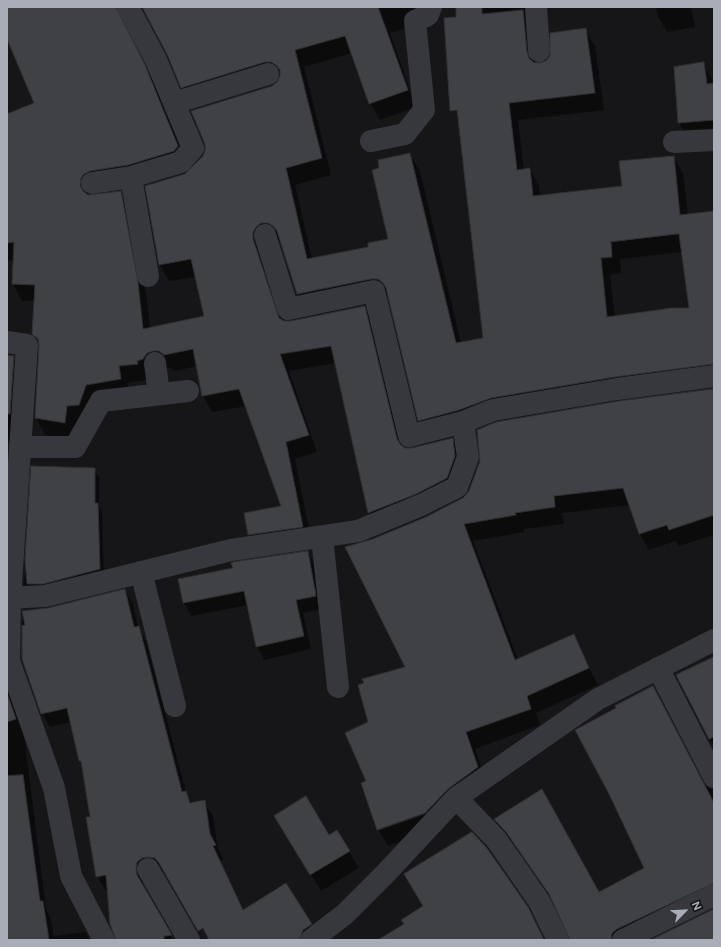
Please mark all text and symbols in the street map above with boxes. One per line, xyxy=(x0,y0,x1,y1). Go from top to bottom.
north arrow xyxy=(665,891,705,931)
text: N xyxy=(689,899,704,912)

